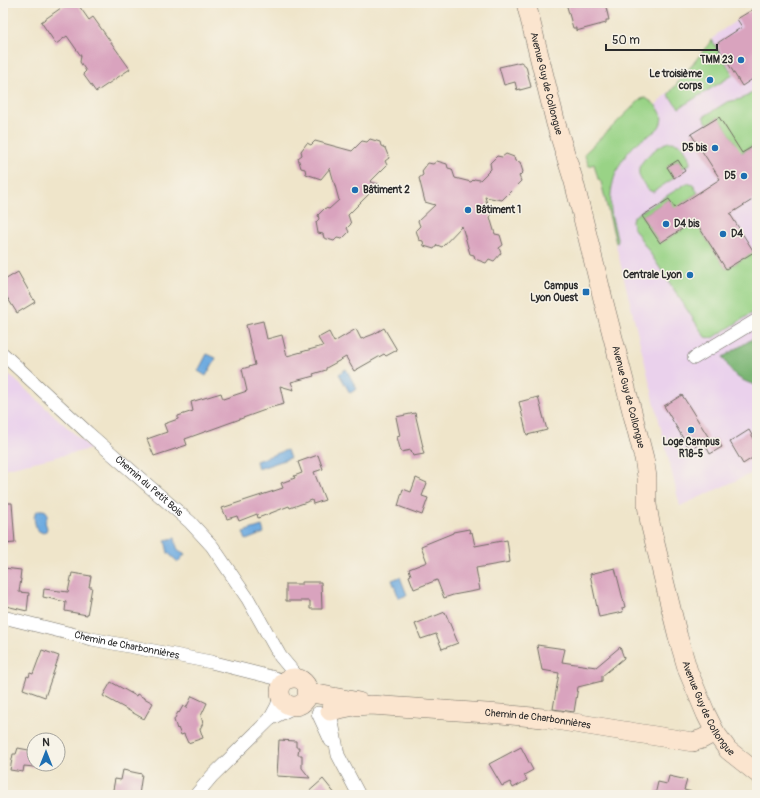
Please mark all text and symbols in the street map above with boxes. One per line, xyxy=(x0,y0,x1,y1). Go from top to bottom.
scale bar xyxy=(606,26,717,52)
street label: Avenue Guy de Collongue xyxy=(527,31,565,136)
text: 50 m xyxy=(612,33,640,48)
place label: TMM 23 xyxy=(699,54,733,66)
marker: TMM 23 xyxy=(736,55,746,65)
place label: Le troisième corps xyxy=(649,68,703,92)
marker: Le troisième corps xyxy=(705,75,715,85)
place label: D5 bis xyxy=(682,142,708,154)
marker: D5 bis xyxy=(710,143,720,153)
place label: D5 xyxy=(724,170,737,182)
marker: D5 xyxy=(739,171,749,181)
place label: Bâtiment 2 xyxy=(363,184,410,196)
marker: Bâtiment 2 xyxy=(350,185,360,195)
place label: Bâtiment 1 xyxy=(476,204,521,216)
marker: Bâtiment 1 xyxy=(463,205,473,215)
place label: D4 bis xyxy=(674,218,700,230)
marker: D4 bis xyxy=(661,219,671,229)
place label: D4 xyxy=(731,228,743,240)
marker: D4 xyxy=(718,229,728,239)
place label: Centrale Lyon xyxy=(623,269,682,281)
marker: Centrale Lyon xyxy=(685,270,695,280)
place label: Campus Lyon Ouest xyxy=(530,280,579,304)
marker: Campus Lyon Ouest xyxy=(581,287,591,297)
street label: Avenue Guy de Collongue xyxy=(609,344,647,449)
marker: Loge Campus R18-5 xyxy=(686,425,696,435)
place label: Loge Campus R18-5 xyxy=(662,436,720,460)
street label: Chemin du Petit Bois xyxy=(113,453,186,519)
street label: Chemin de Charbonnières xyxy=(73,629,181,662)
street label: Avenue Guy de Collongue xyxy=(679,660,737,759)
street label: Chemin de Charbonnières xyxy=(484,707,592,732)
north arrow xyxy=(26,732,66,772)
text: N xyxy=(42,736,50,749)

